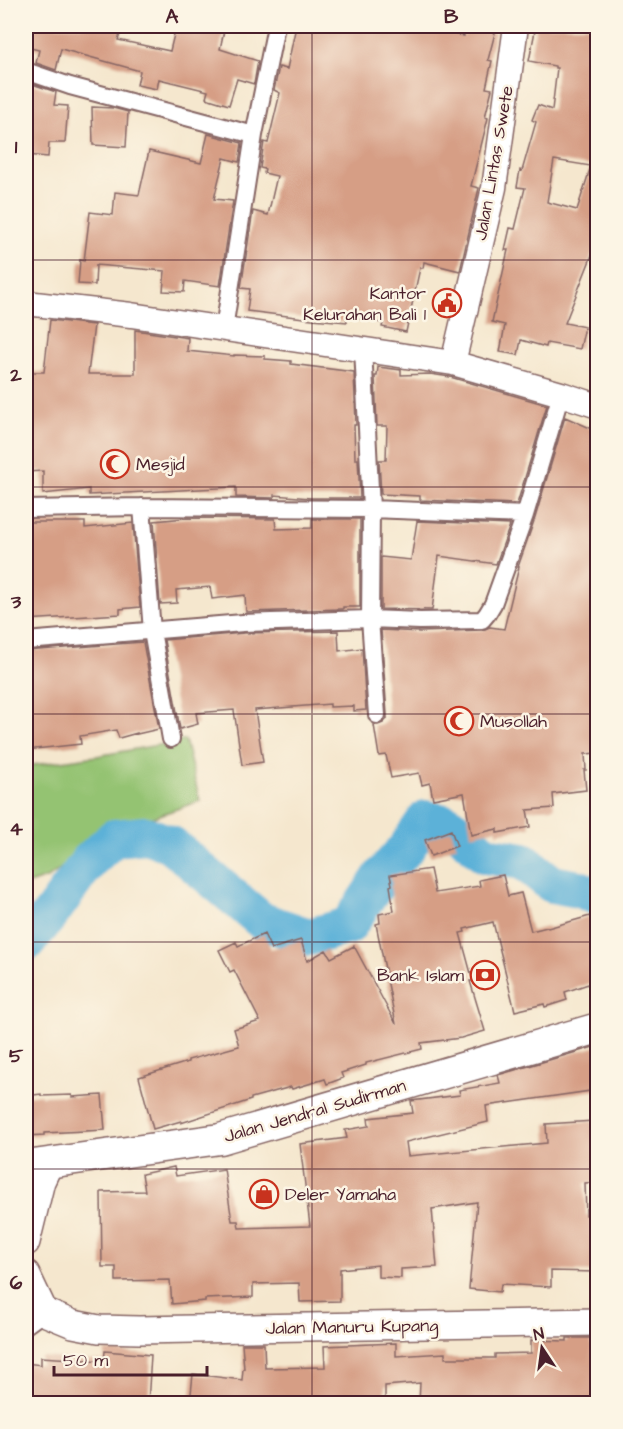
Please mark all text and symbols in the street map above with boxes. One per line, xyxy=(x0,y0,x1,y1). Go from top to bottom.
text: A xyxy=(166,3,179,31)
text: B xyxy=(444,3,459,31)
street label: Jalan Lintas Swete xyxy=(468,83,520,242)
text: 1 xyxy=(15,133,18,161)
place label: Kantor Kelurahan Bali 1 xyxy=(303,281,426,327)
public building icon: Kantor Kelurahan Bali 1 xyxy=(431,287,463,319)
text: 2 xyxy=(9,361,22,389)
mosque icon: Mesjid xyxy=(99,448,131,480)
place label: Mesjid xyxy=(136,452,185,477)
text: 3 xyxy=(10,588,22,616)
mosque icon: Musollah xyxy=(443,705,475,737)
place label: Musollah xyxy=(480,709,547,734)
text: 4 xyxy=(9,815,23,843)
bank icon: Bank Islam xyxy=(469,959,501,991)
place label: Bank Islam xyxy=(377,963,464,988)
text: 5 xyxy=(9,1042,24,1070)
street label: Jalan Jendral Sudirman xyxy=(221,1073,409,1149)
shop icon: Deler Yamaha xyxy=(248,1178,280,1210)
place label: Deler Yamaha xyxy=(285,1182,396,1207)
text: 6 xyxy=(10,1269,23,1297)
street label: Jalan Manuru Kupang xyxy=(265,1313,439,1342)
north arrow xyxy=(512,1318,572,1378)
text: N xyxy=(531,1323,546,1346)
scale bar xyxy=(54,1339,207,1377)
text: 50 m xyxy=(63,1348,108,1373)

